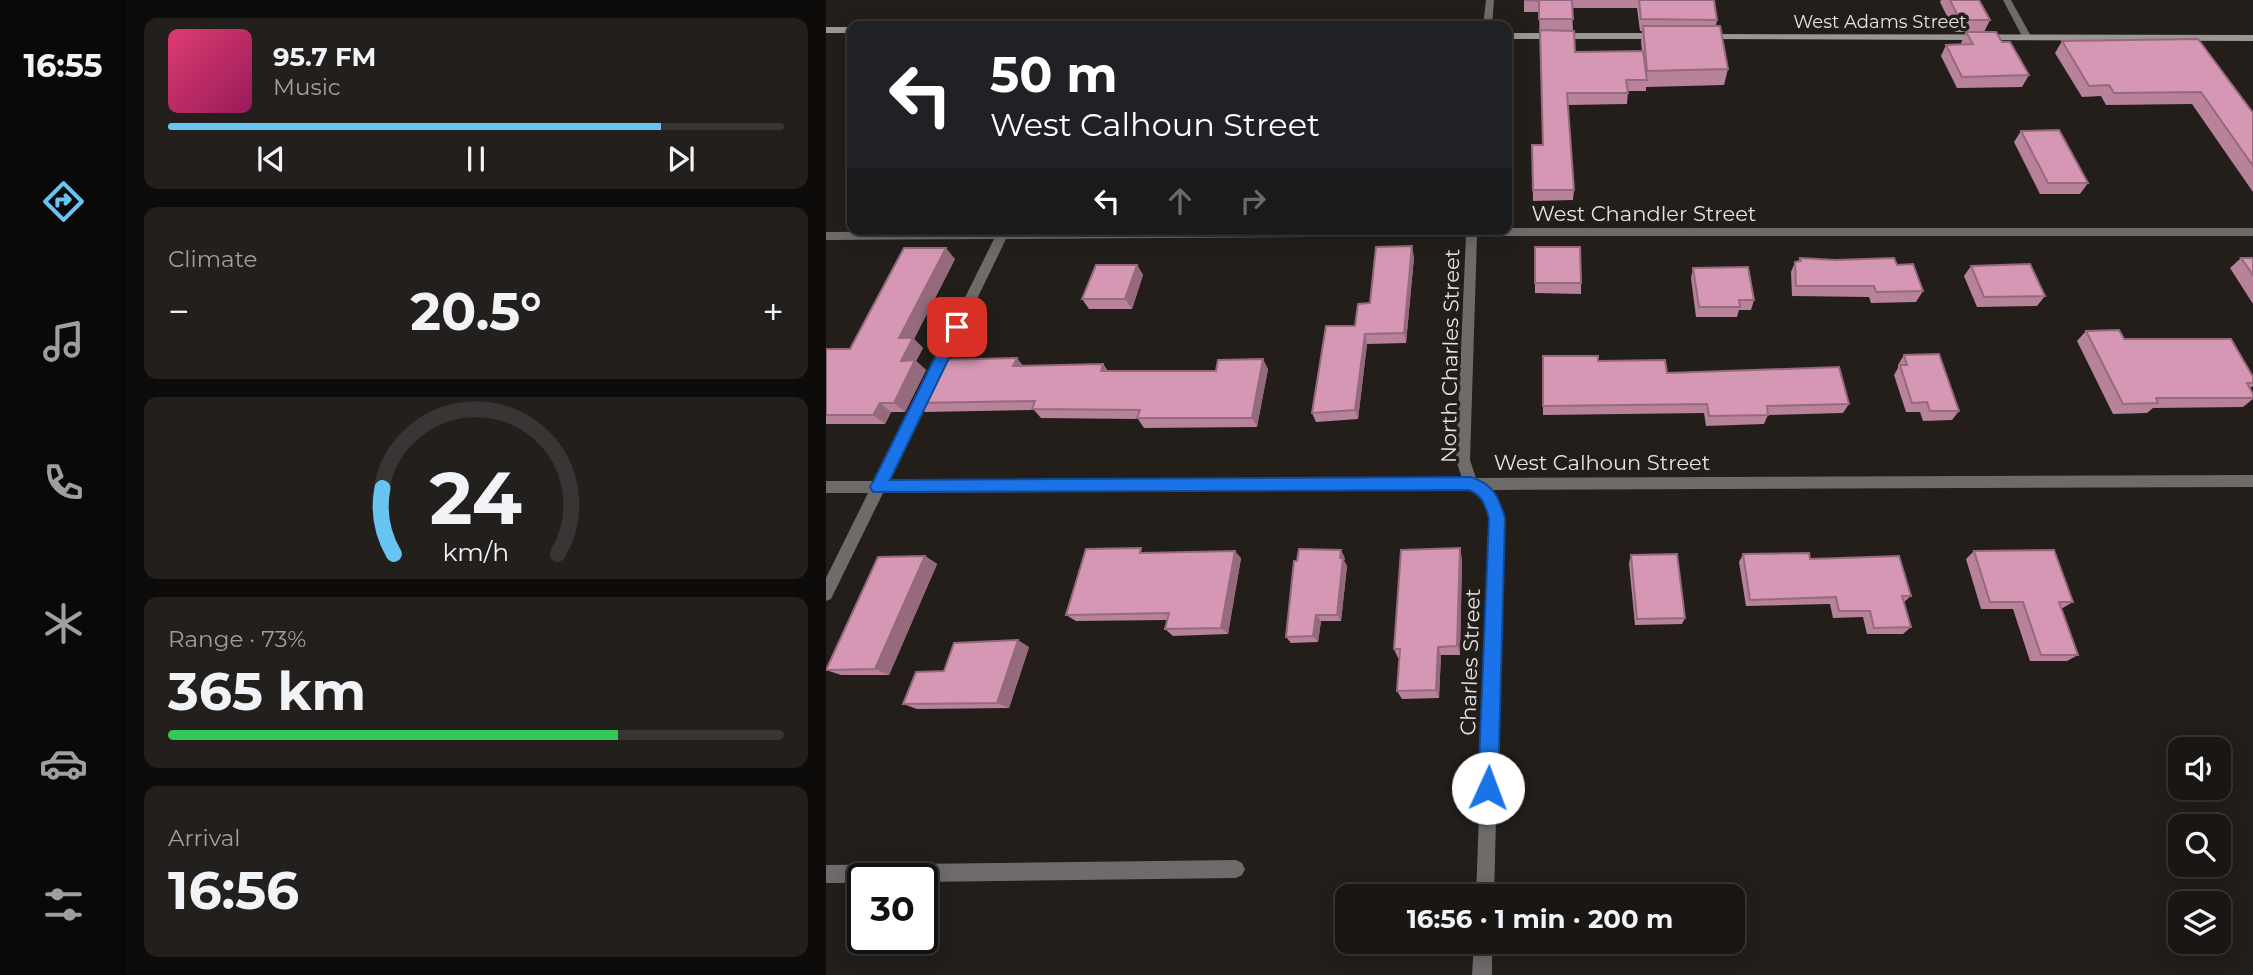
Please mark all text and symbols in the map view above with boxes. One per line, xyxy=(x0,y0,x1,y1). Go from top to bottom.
street label: West Adams Street xyxy=(1793,11,1967,33)
text: 95.7 FM xyxy=(273,41,376,73)
text: 50 m xyxy=(990,45,1118,104)
text: 16:55 xyxy=(23,46,103,85)
icon: left xyxy=(875,49,966,140)
text: Music xyxy=(273,73,341,101)
text: West Calhoun Street xyxy=(990,105,1320,144)
icon: previous xyxy=(252,140,290,178)
icon: pause xyxy=(457,140,495,178)
icon: next xyxy=(662,140,700,178)
icon: directions xyxy=(39,177,88,226)
icon: left xyxy=(1088,182,1126,220)
icon: ahead xyxy=(1161,182,1199,220)
icon: right xyxy=(1234,182,1272,220)
street label: West Chandler Street xyxy=(1532,201,1756,226)
text: Climate xyxy=(168,245,257,273)
street label: North Charles Street xyxy=(1436,249,1464,463)
text: 20.5° xyxy=(410,280,542,343)
text: − xyxy=(168,288,190,335)
text: + xyxy=(762,288,784,335)
pin xyxy=(927,297,987,357)
icon: arrive xyxy=(938,308,976,346)
icon: music xyxy=(39,317,88,366)
street label: West Calhoun Street xyxy=(1494,450,1710,475)
text: 24 xyxy=(430,454,522,542)
icon: phone xyxy=(39,458,88,507)
text: km/h xyxy=(443,536,509,566)
street label: Charles Street xyxy=(1455,588,1485,736)
icon: climate xyxy=(39,599,88,648)
text: Range · 73% xyxy=(168,625,306,653)
text: 365 km xyxy=(168,660,366,723)
map controls xyxy=(2168,737,2231,954)
button: sound xyxy=(2168,737,2231,800)
icon: car xyxy=(39,739,88,788)
position arrow xyxy=(1451,751,1525,825)
button: search xyxy=(2168,814,2231,877)
text: Arrival xyxy=(168,824,241,852)
text: 16:56 xyxy=(168,859,299,922)
speed limit sign: 30 xyxy=(847,863,938,954)
icon: filters xyxy=(39,880,88,929)
button: layers xyxy=(2168,891,2231,954)
text: 16:56 · 1 min · 200 m xyxy=(1407,903,1673,935)

